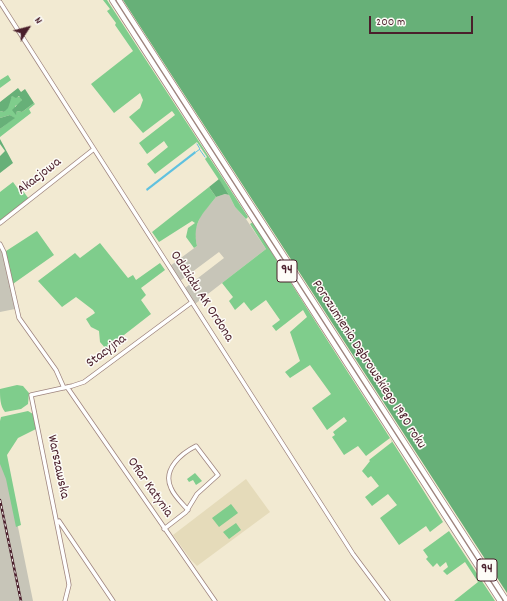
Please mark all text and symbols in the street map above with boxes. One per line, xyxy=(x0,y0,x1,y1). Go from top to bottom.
north arrow xyxy=(8,8,48,48)
scale bar xyxy=(371,8,475,34)
text: N xyxy=(30,14,46,28)
text: 200 m xyxy=(376,14,405,31)
street label: Akacjowa xyxy=(15,155,65,199)
street label: Oddziału AK Ordona xyxy=(165,248,237,346)
road number: 94 xyxy=(277,260,297,282)
street label: Porozumienia Dąbrowskiego 1980 roku xyxy=(307,278,429,452)
street label: Stacyjna xyxy=(84,331,130,373)
street label: Warszawska xyxy=(42,434,72,500)
street label: Ofiar Katynia xyxy=(122,455,176,521)
road number: 94 xyxy=(477,559,497,581)

